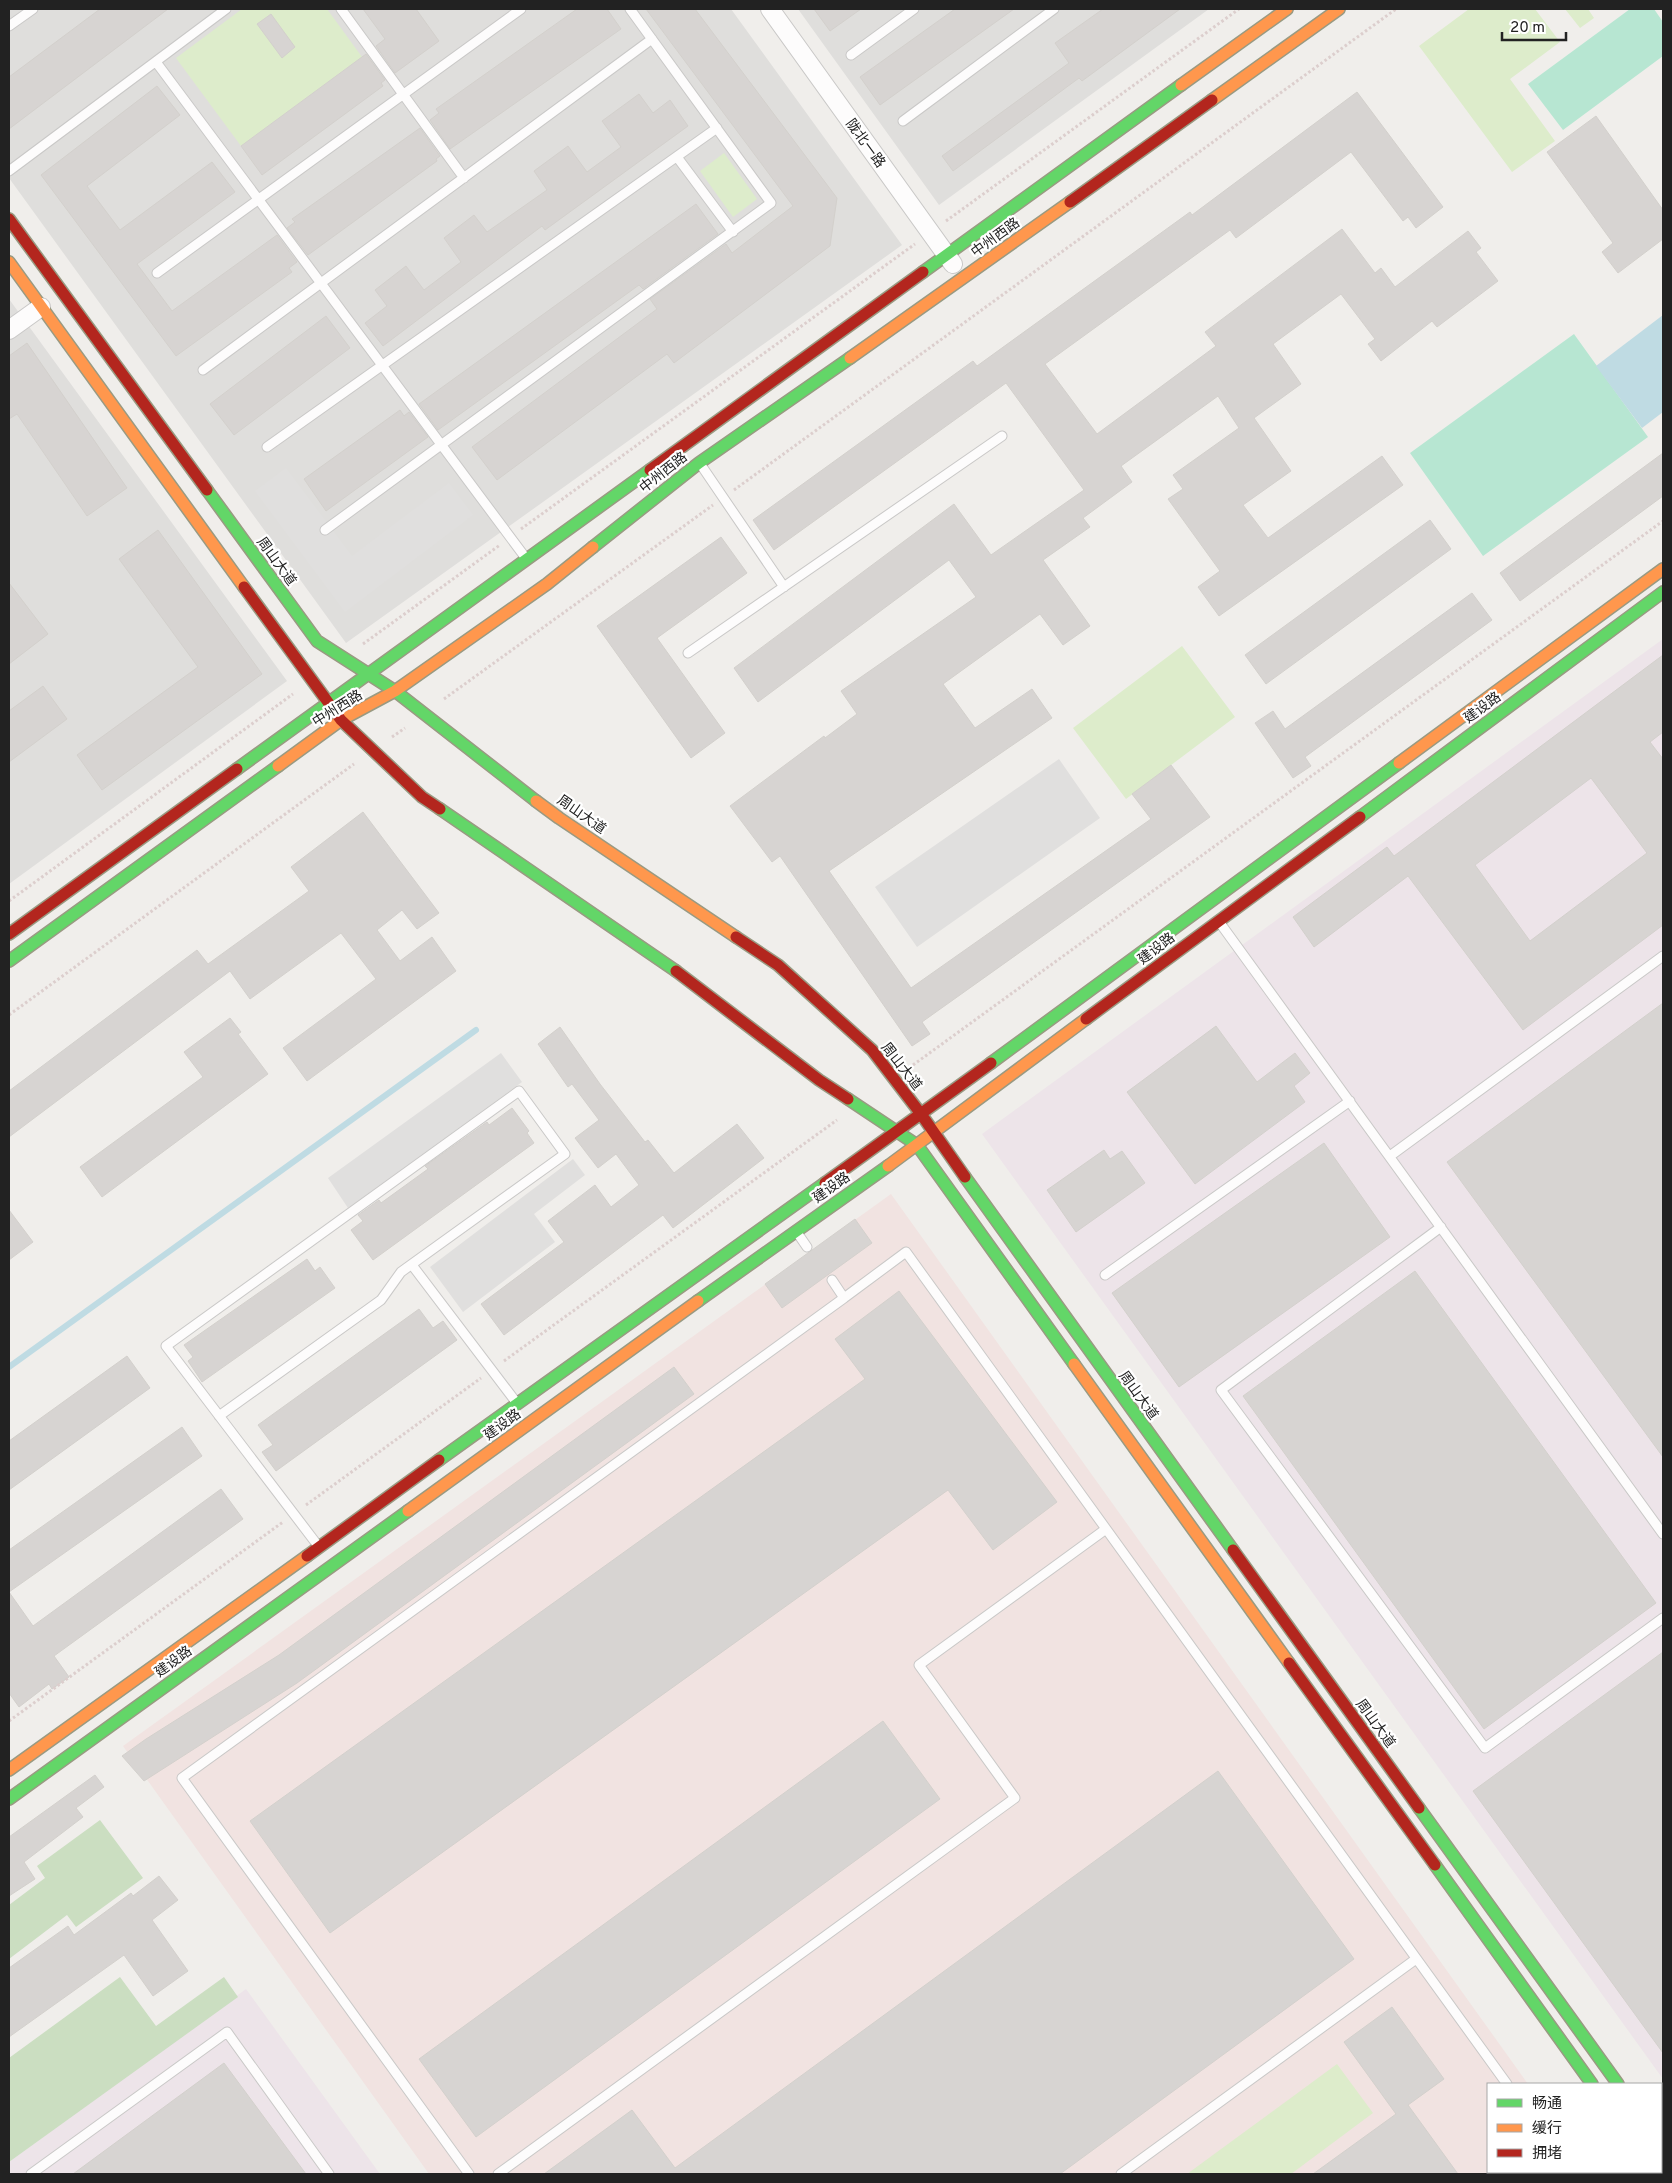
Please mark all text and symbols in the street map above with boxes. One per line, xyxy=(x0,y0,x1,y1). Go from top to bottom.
scale bar xyxy=(1502,10,1566,42)
text: 20 m xyxy=(1510,19,1545,38)
street label: 陇北一路 xyxy=(841,116,889,172)
street label: 中州西路 xyxy=(968,214,1024,262)
street label: 中州西路 xyxy=(636,448,691,497)
street label: 周山大道 xyxy=(252,534,299,590)
street label: 中州西路 xyxy=(309,686,366,731)
street label: 建设路 xyxy=(1461,689,1505,727)
street label: 周山大道 xyxy=(553,792,609,838)
street label: 建设路 xyxy=(1135,930,1179,969)
street label: 周山大道 xyxy=(877,1040,925,1094)
street label: 建设路 xyxy=(810,1169,854,1207)
street label: 周山大道 xyxy=(1114,1368,1161,1424)
street label: 建设路 xyxy=(481,1406,525,1444)
street label: 建设路 xyxy=(152,1643,196,1681)
street label: 周山大道 xyxy=(1351,1696,1398,1752)
legend xyxy=(1487,2083,1662,2173)
text: 畅通 xyxy=(1532,2095,1562,2114)
text: 缓行 xyxy=(1532,2120,1562,2139)
text: 拥堵 xyxy=(1532,2145,1562,2164)

